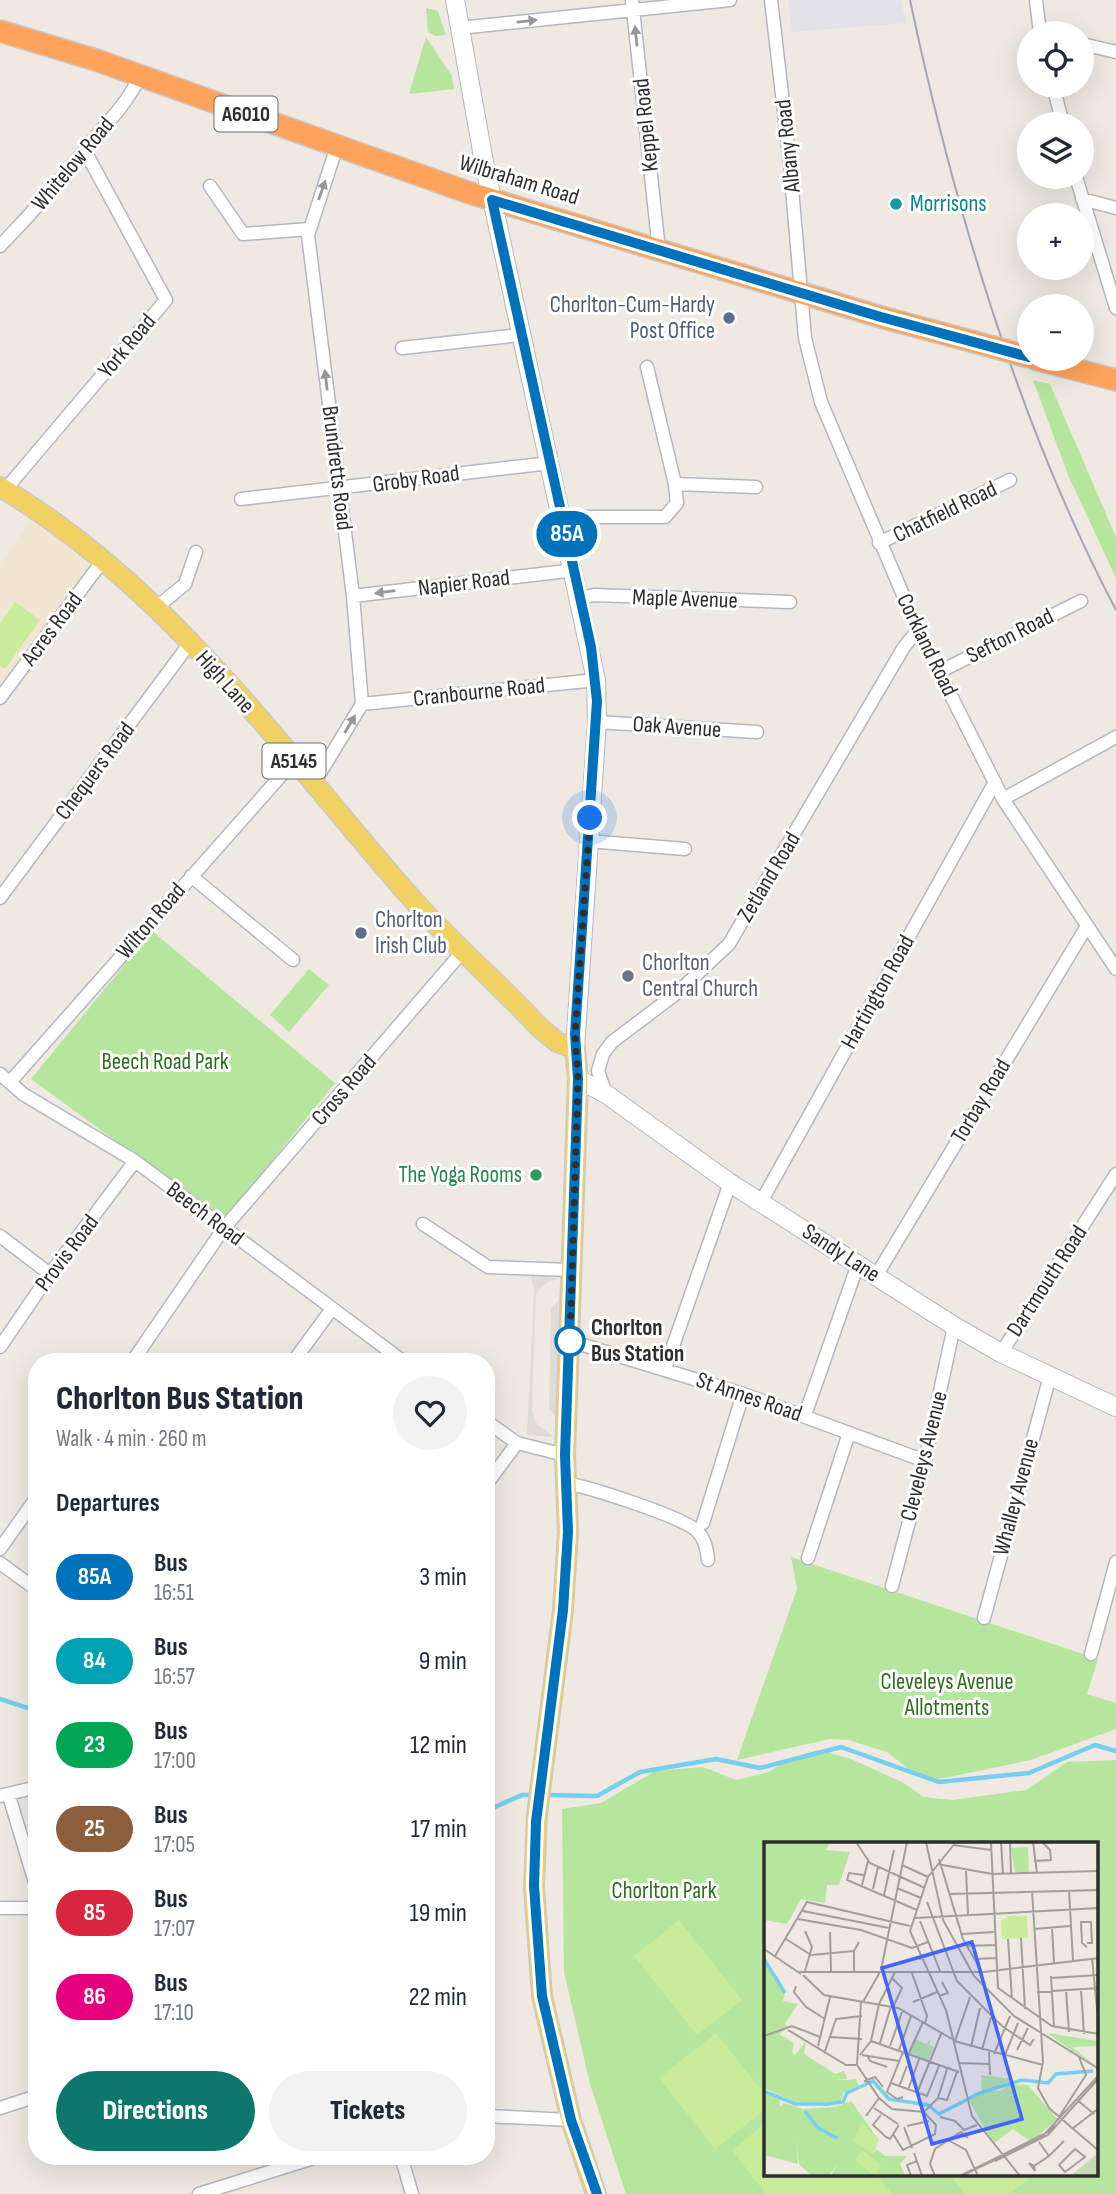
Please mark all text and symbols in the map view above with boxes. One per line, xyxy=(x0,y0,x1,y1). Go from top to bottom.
one-way arrow xyxy=(516,15,538,26)
map controls xyxy=(1017,21,1094,371)
button: locate xyxy=(1017,21,1094,98)
one-way arrow xyxy=(630,24,641,46)
street label: Keppel Road xyxy=(627,77,665,173)
road number: A6010 xyxy=(215,96,278,132)
street label: Albany Road xyxy=(769,98,807,195)
street label: Whitelow Road xyxy=(26,111,120,217)
button: layers xyxy=(1017,112,1094,189)
street label: Wilbraham Road xyxy=(456,149,582,211)
one-way arrow xyxy=(317,180,328,201)
place label: Morrisons xyxy=(910,190,987,218)
marker: Morrisons xyxy=(888,196,904,212)
button: + xyxy=(1017,203,1094,280)
place label: Chorlton-Cum-Hardy Post Office xyxy=(550,291,715,345)
button: − xyxy=(1017,294,1094,371)
street label: York Road xyxy=(92,308,162,384)
marker: Chorlton-Cum-Hardy Post Office xyxy=(721,310,737,326)
one-way arrow xyxy=(320,368,331,390)
street label: Brundretts Road xyxy=(315,404,359,532)
street label: Groby Road xyxy=(371,459,461,499)
street label: Chatfield Road xyxy=(889,475,1001,549)
line badge: 85A xyxy=(527,511,607,557)
text: 85A xyxy=(550,519,584,548)
street label: Napier Road xyxy=(417,563,511,603)
street label: Maple Avenue xyxy=(632,583,738,615)
one-way arrow xyxy=(374,586,396,597)
street label: Acres Road xyxy=(15,587,89,672)
street label: Corkland Road xyxy=(890,589,964,701)
street label: Sefton Road xyxy=(962,602,1058,670)
street label: High Lane xyxy=(189,645,261,719)
street label: Cranbourne Road xyxy=(412,671,546,713)
street label: Oak Avenue xyxy=(632,710,722,744)
one-way arrow xyxy=(343,715,356,734)
street label: Chequers Road xyxy=(49,717,141,825)
road number: A5145 xyxy=(262,744,326,778)
your location xyxy=(572,800,607,835)
street label: Zetland Road xyxy=(731,827,807,927)
street label: Wilton Road xyxy=(110,877,192,965)
place label: Chorlton Irish Club xyxy=(375,906,447,960)
marker: Chorlton Irish Club xyxy=(353,925,369,941)
street label: Hartington Road xyxy=(835,930,921,1054)
place label: Chorlton Central Church xyxy=(642,949,758,1003)
marker: Chorlton Central Church xyxy=(620,968,636,984)
park label: Beech Road Park xyxy=(101,1048,229,1076)
street label: Cross Road xyxy=(306,1049,382,1131)
street label: Torbay Road xyxy=(945,1054,1017,1148)
place label: The Yoga Rooms xyxy=(398,1161,522,1189)
marker: The Yoga Rooms xyxy=(528,1167,544,1183)
street label: Beech Road xyxy=(161,1176,249,1252)
street label: Provis Road xyxy=(29,1209,105,1297)
street label: Sandy Lane xyxy=(797,1218,885,1288)
street label: Dartmouth Road xyxy=(1001,1220,1093,1342)
place label: Chorlton Bus Station xyxy=(591,1314,684,1368)
marker: Chorlton Bus Station xyxy=(555,1326,585,1356)
street label: St Annes Road xyxy=(692,1366,806,1428)
button: heart xyxy=(393,1376,467,1450)
text: Chorlton Bus Station xyxy=(56,1379,304,1419)
street label: Cleveleys Avenue xyxy=(894,1388,954,1524)
text: Walk · 4 min · 260 m xyxy=(56,1425,206,1453)
street label: Whalley Avenue xyxy=(987,1435,1045,1559)
text: Departures xyxy=(56,1488,160,1519)
text: Bus xyxy=(154,1548,188,1579)
text: 85A xyxy=(78,1562,111,1591)
text: 3 min xyxy=(419,1562,467,1593)
text: 16:51 xyxy=(154,1579,194,1607)
text: Bus xyxy=(154,1632,188,1663)
text: 84 xyxy=(83,1646,106,1675)
text: 9 min xyxy=(419,1646,467,1677)
text: 16:57 xyxy=(154,1663,195,1691)
park label: Cleveleys Avenue Allotments xyxy=(881,1668,1013,1722)
text: Bus xyxy=(154,1716,188,1747)
text: 23 xyxy=(84,1730,105,1759)
text: 12 min xyxy=(410,1730,467,1761)
text: 17:00 xyxy=(154,1747,196,1775)
text: Bus xyxy=(154,1800,188,1831)
text: 25 xyxy=(84,1814,105,1843)
text: 17 min xyxy=(411,1814,467,1845)
text: 17:05 xyxy=(154,1831,195,1859)
inset map xyxy=(764,1842,1098,2176)
park label: Chorlton Park xyxy=(612,1877,717,1905)
text: Bus xyxy=(154,1884,188,1915)
text: 85 xyxy=(84,1898,105,1927)
text: 19 min xyxy=(410,1898,467,1929)
text: 17:07 xyxy=(154,1915,195,1943)
text: Bus xyxy=(154,1968,188,1999)
text: 86 xyxy=(83,1982,106,2011)
text: 22 min xyxy=(409,1982,467,2013)
text: 17:10 xyxy=(154,1999,194,2027)
button: Directions xyxy=(56,2071,255,2151)
button: Tickets xyxy=(269,2071,467,2151)

